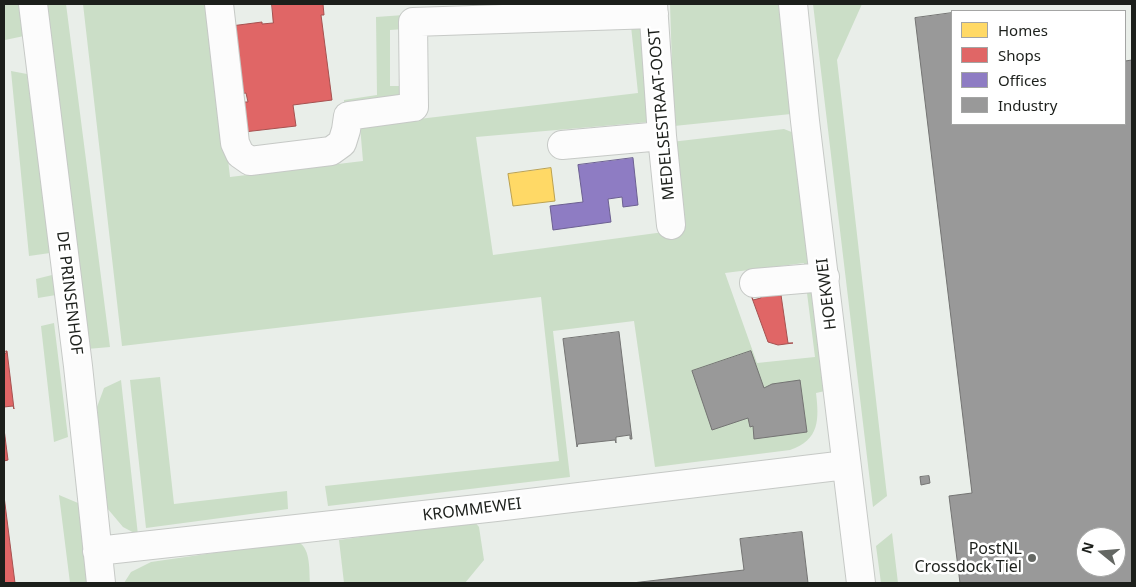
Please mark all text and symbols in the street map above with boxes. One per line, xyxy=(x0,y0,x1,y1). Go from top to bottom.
legend xyxy=(951,10,1126,125)
text: Homes xyxy=(998,20,1048,40)
street label: MEDELSESTRAAT-OOST xyxy=(645,27,679,201)
text: Shops xyxy=(998,45,1041,65)
text: Offices xyxy=(998,70,1047,90)
text: Industry xyxy=(998,95,1057,115)
street label: DE PRINSENHOF xyxy=(52,230,86,356)
street label: HOEKWEI xyxy=(813,257,841,331)
street label: KROMMEWEI xyxy=(421,494,523,526)
north arrow xyxy=(1076,527,1126,577)
place label: PostNL Crossdock Tiel xyxy=(915,539,1022,577)
text: N xyxy=(1076,540,1098,556)
marker: PostNL Crossdock Tiel xyxy=(1026,552,1038,564)

